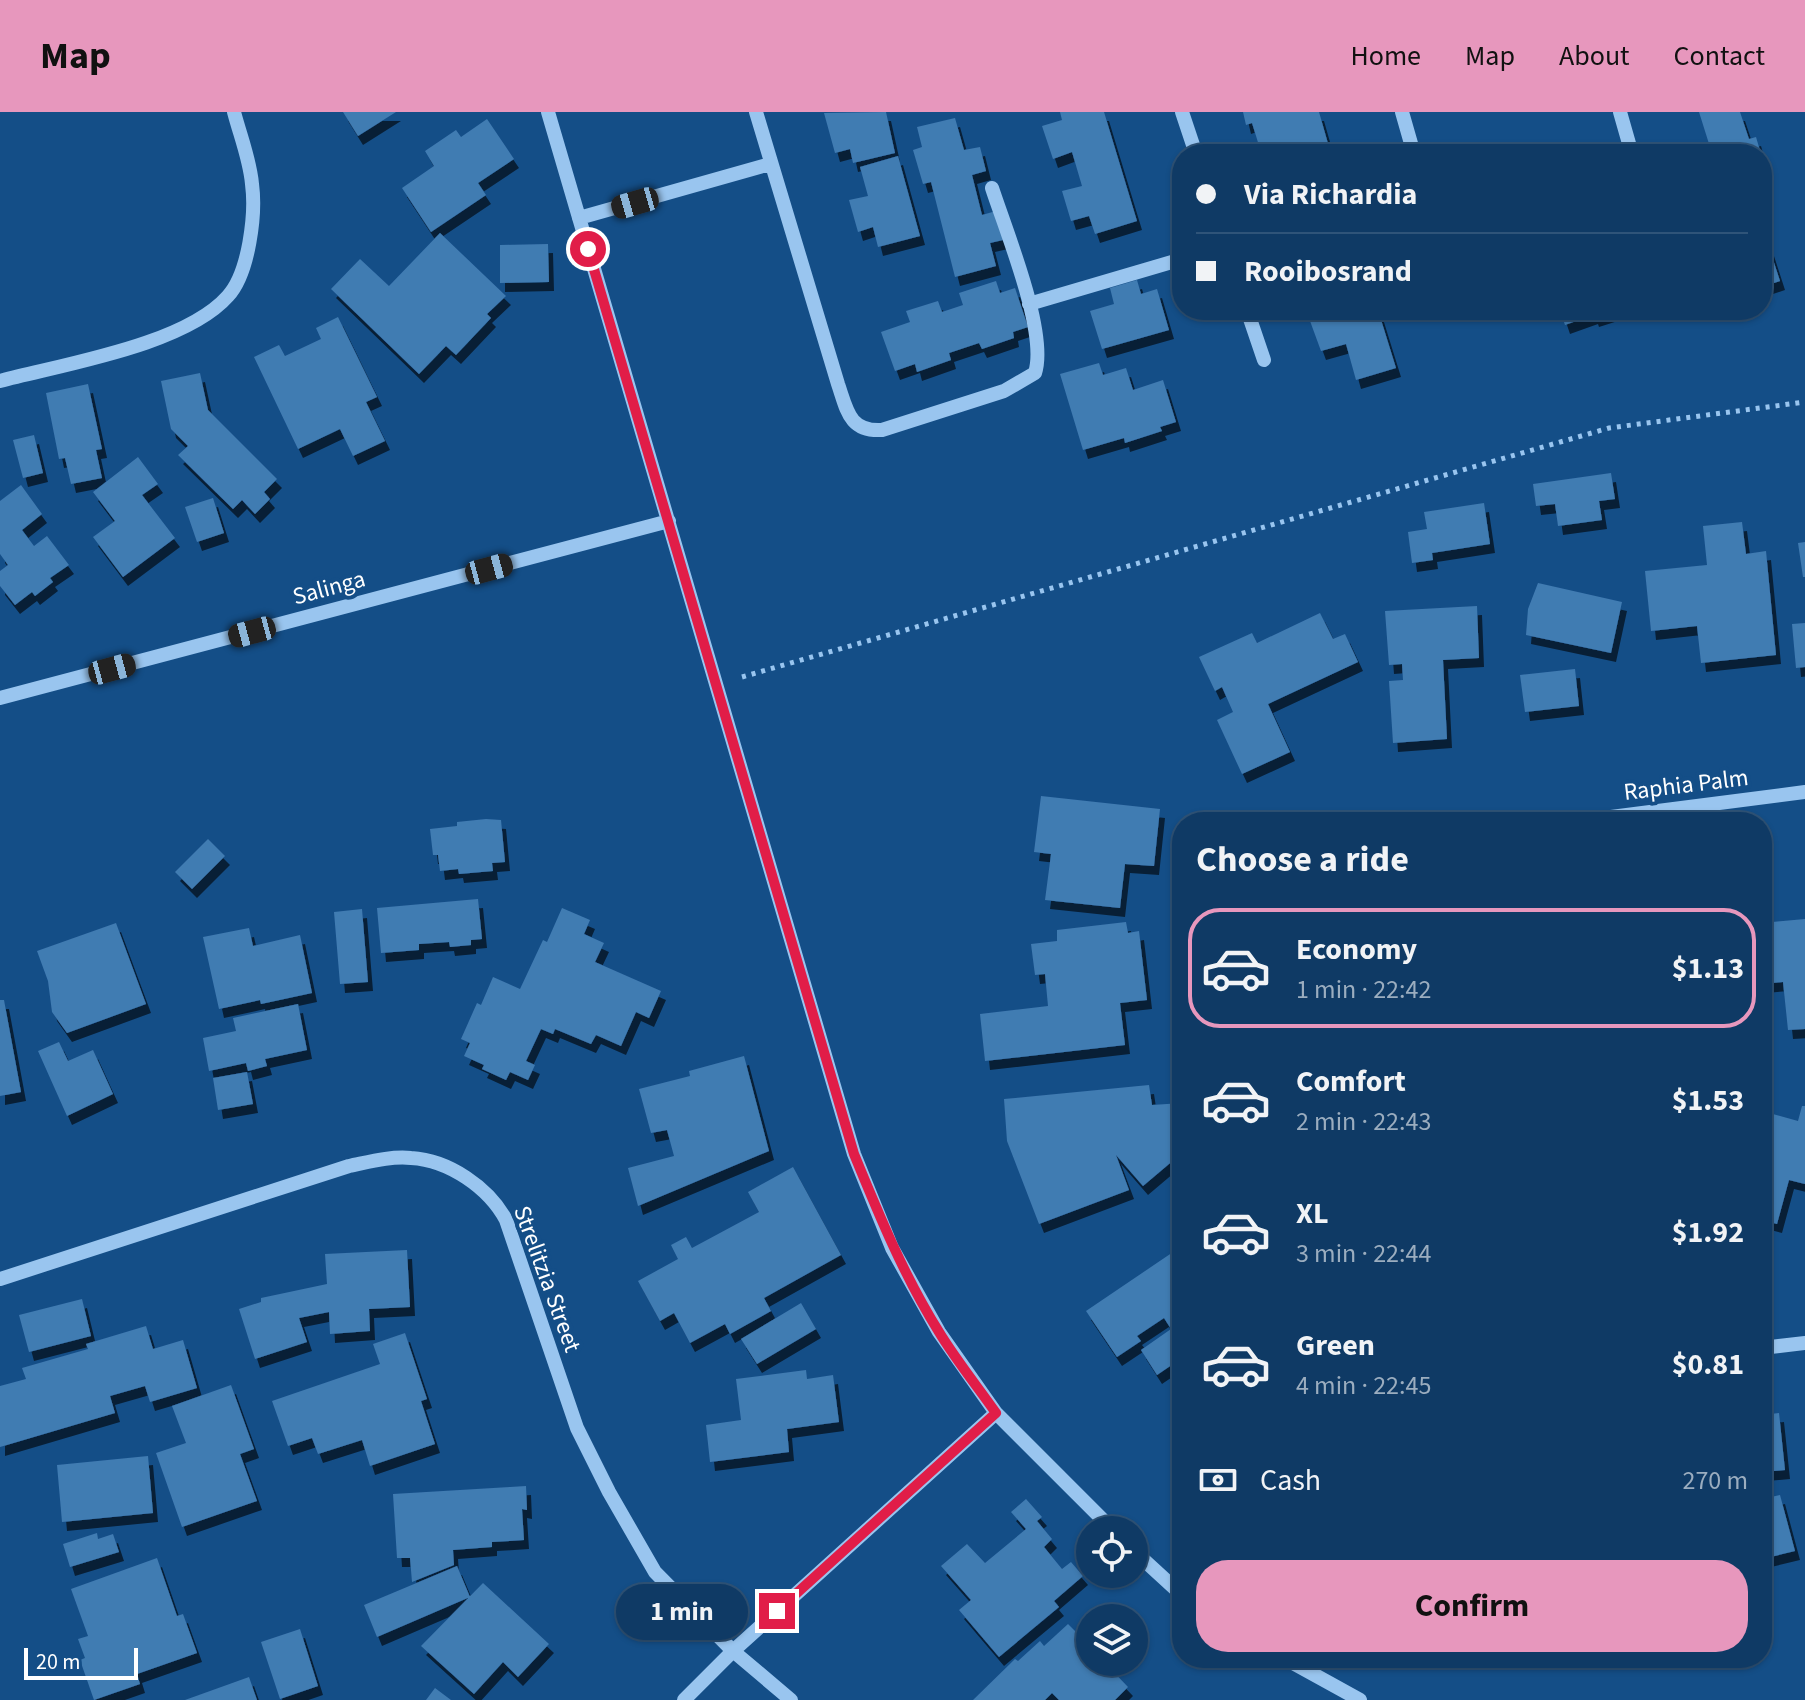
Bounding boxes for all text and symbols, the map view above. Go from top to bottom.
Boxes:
text: Map [40,29,111,83]
text: Home [1350,36,1421,76]
text: Map [1465,36,1515,76]
text: About [1559,36,1630,76]
text: Contact [1674,36,1765,76]
text: Via Richardia [1244,173,1417,216]
car [609,185,661,221]
route start [570,231,606,267]
text: Rooibosrand [1244,250,1412,293]
car [463,551,515,587]
street label: Salinga [289,562,369,614]
car [226,614,278,650]
car [86,651,138,687]
street label: Raphia Palm [1622,760,1750,810]
text: Choose a ride [1196,834,1409,885]
text: Economy [1296,928,1417,971]
icon: car [1200,932,1272,1004]
text: $1.13 [1672,947,1744,990]
text: 1 min · 22:42 [1296,971,1431,1008]
text: Comfort [1296,1060,1406,1103]
icon: car [1200,1064,1272,1136]
text: $1.53 [1672,1079,1744,1122]
text: 2 min · 22:43 [1296,1103,1431,1140]
text: XL [1296,1192,1329,1235]
icon: car [1200,1196,1272,1268]
street label: Strelitzia Street [504,1201,590,1357]
text: $1.92 [1672,1211,1744,1254]
text: 3 min · 22:44 [1296,1235,1431,1272]
text: Green [1296,1324,1375,1367]
icon: car [1200,1328,1272,1400]
text: $0.81 [1672,1343,1744,1386]
text: 4 min · 22:45 [1296,1367,1431,1404]
icon: cash [1196,1458,1240,1502]
text: Cash [1260,1459,1321,1502]
text: 270 m [1682,1462,1748,1499]
map controls [1076,1516,1148,1676]
button: locate [1076,1516,1148,1588]
button: Confirm [1196,1560,1748,1652]
callout: 1 min [617,1583,749,1639]
text: 1 min [650,1593,714,1630]
route end [759,1593,795,1629]
button: layers [1076,1604,1148,1676]
scale bar [24,1644,138,1680]
text: 20 m [36,1646,81,1678]

